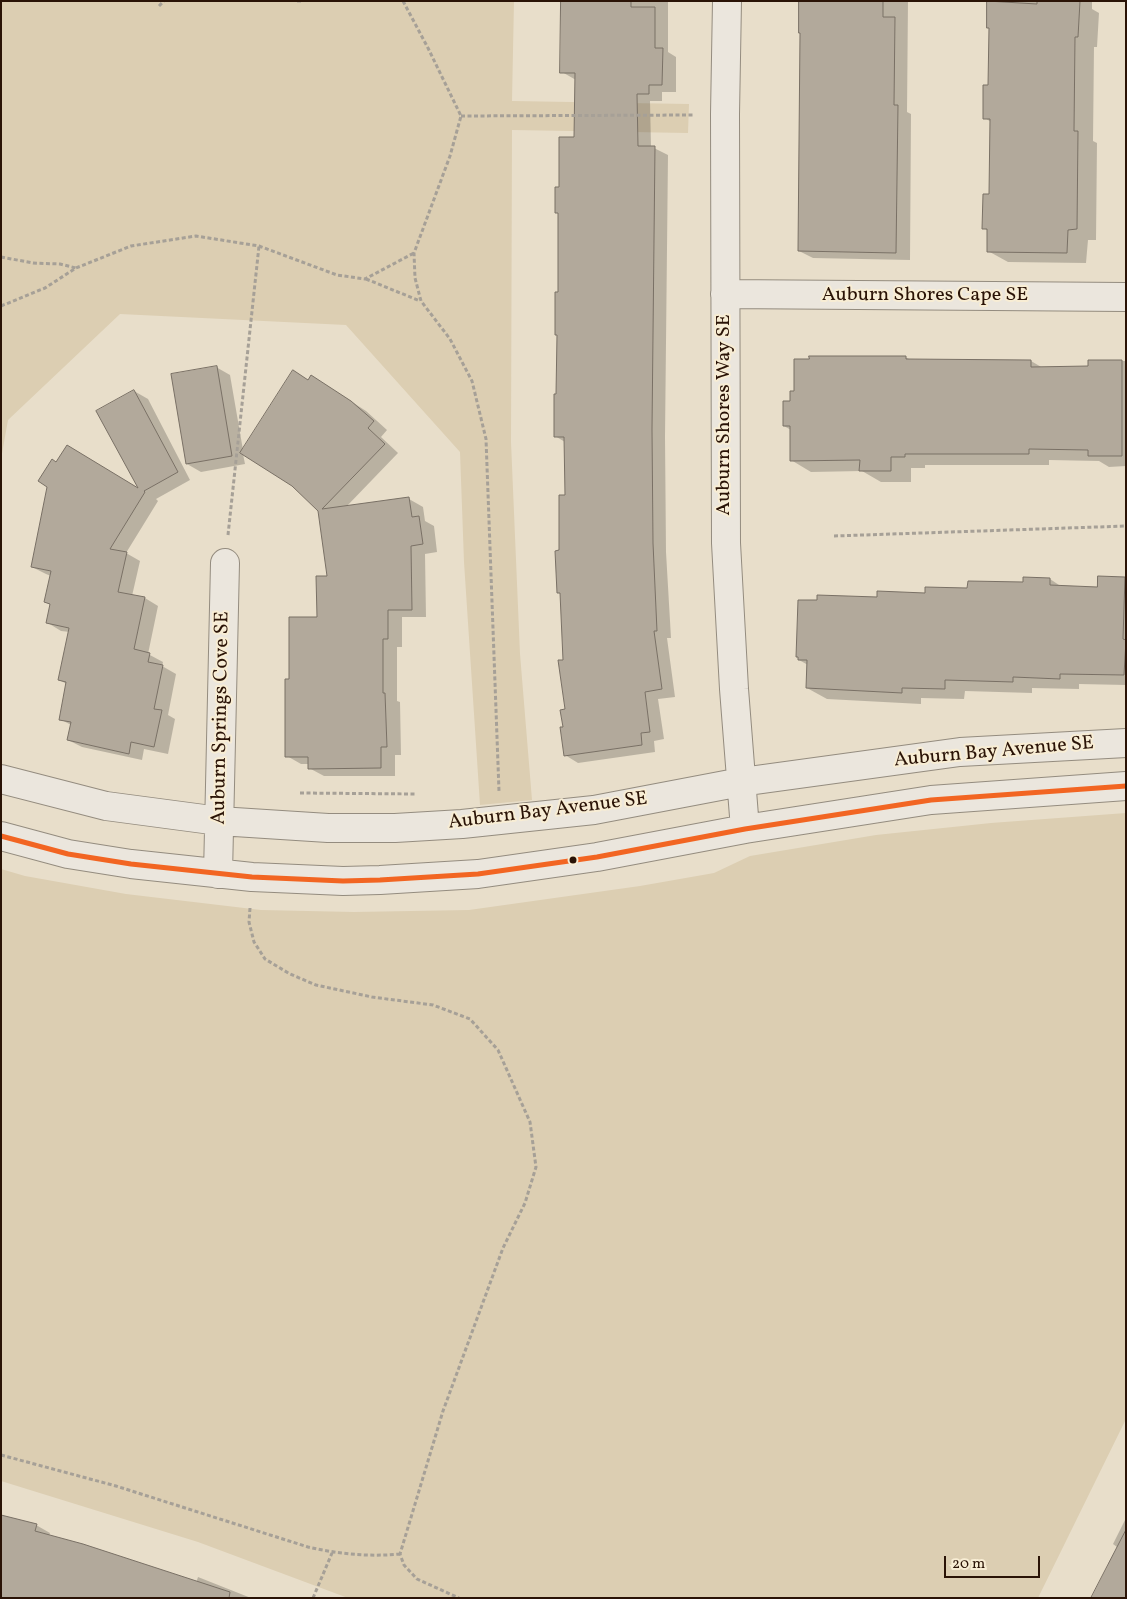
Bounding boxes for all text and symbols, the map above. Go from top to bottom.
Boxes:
street label: Auburn Shores Cape SE [822,284,1028,308]
street label: Auburn Shores Way SE [713,314,737,516]
street label: Auburn Springs Cove SE [208,611,236,825]
street label: Auburn Bay Avenue SE [893,732,1095,774]
street label: Auburn Bay Avenue SE [447,788,649,836]
unlabelled marker [568,855,578,865]
scale bar [947,1546,1043,1578]
text: 20 m [952,1554,985,1575]

